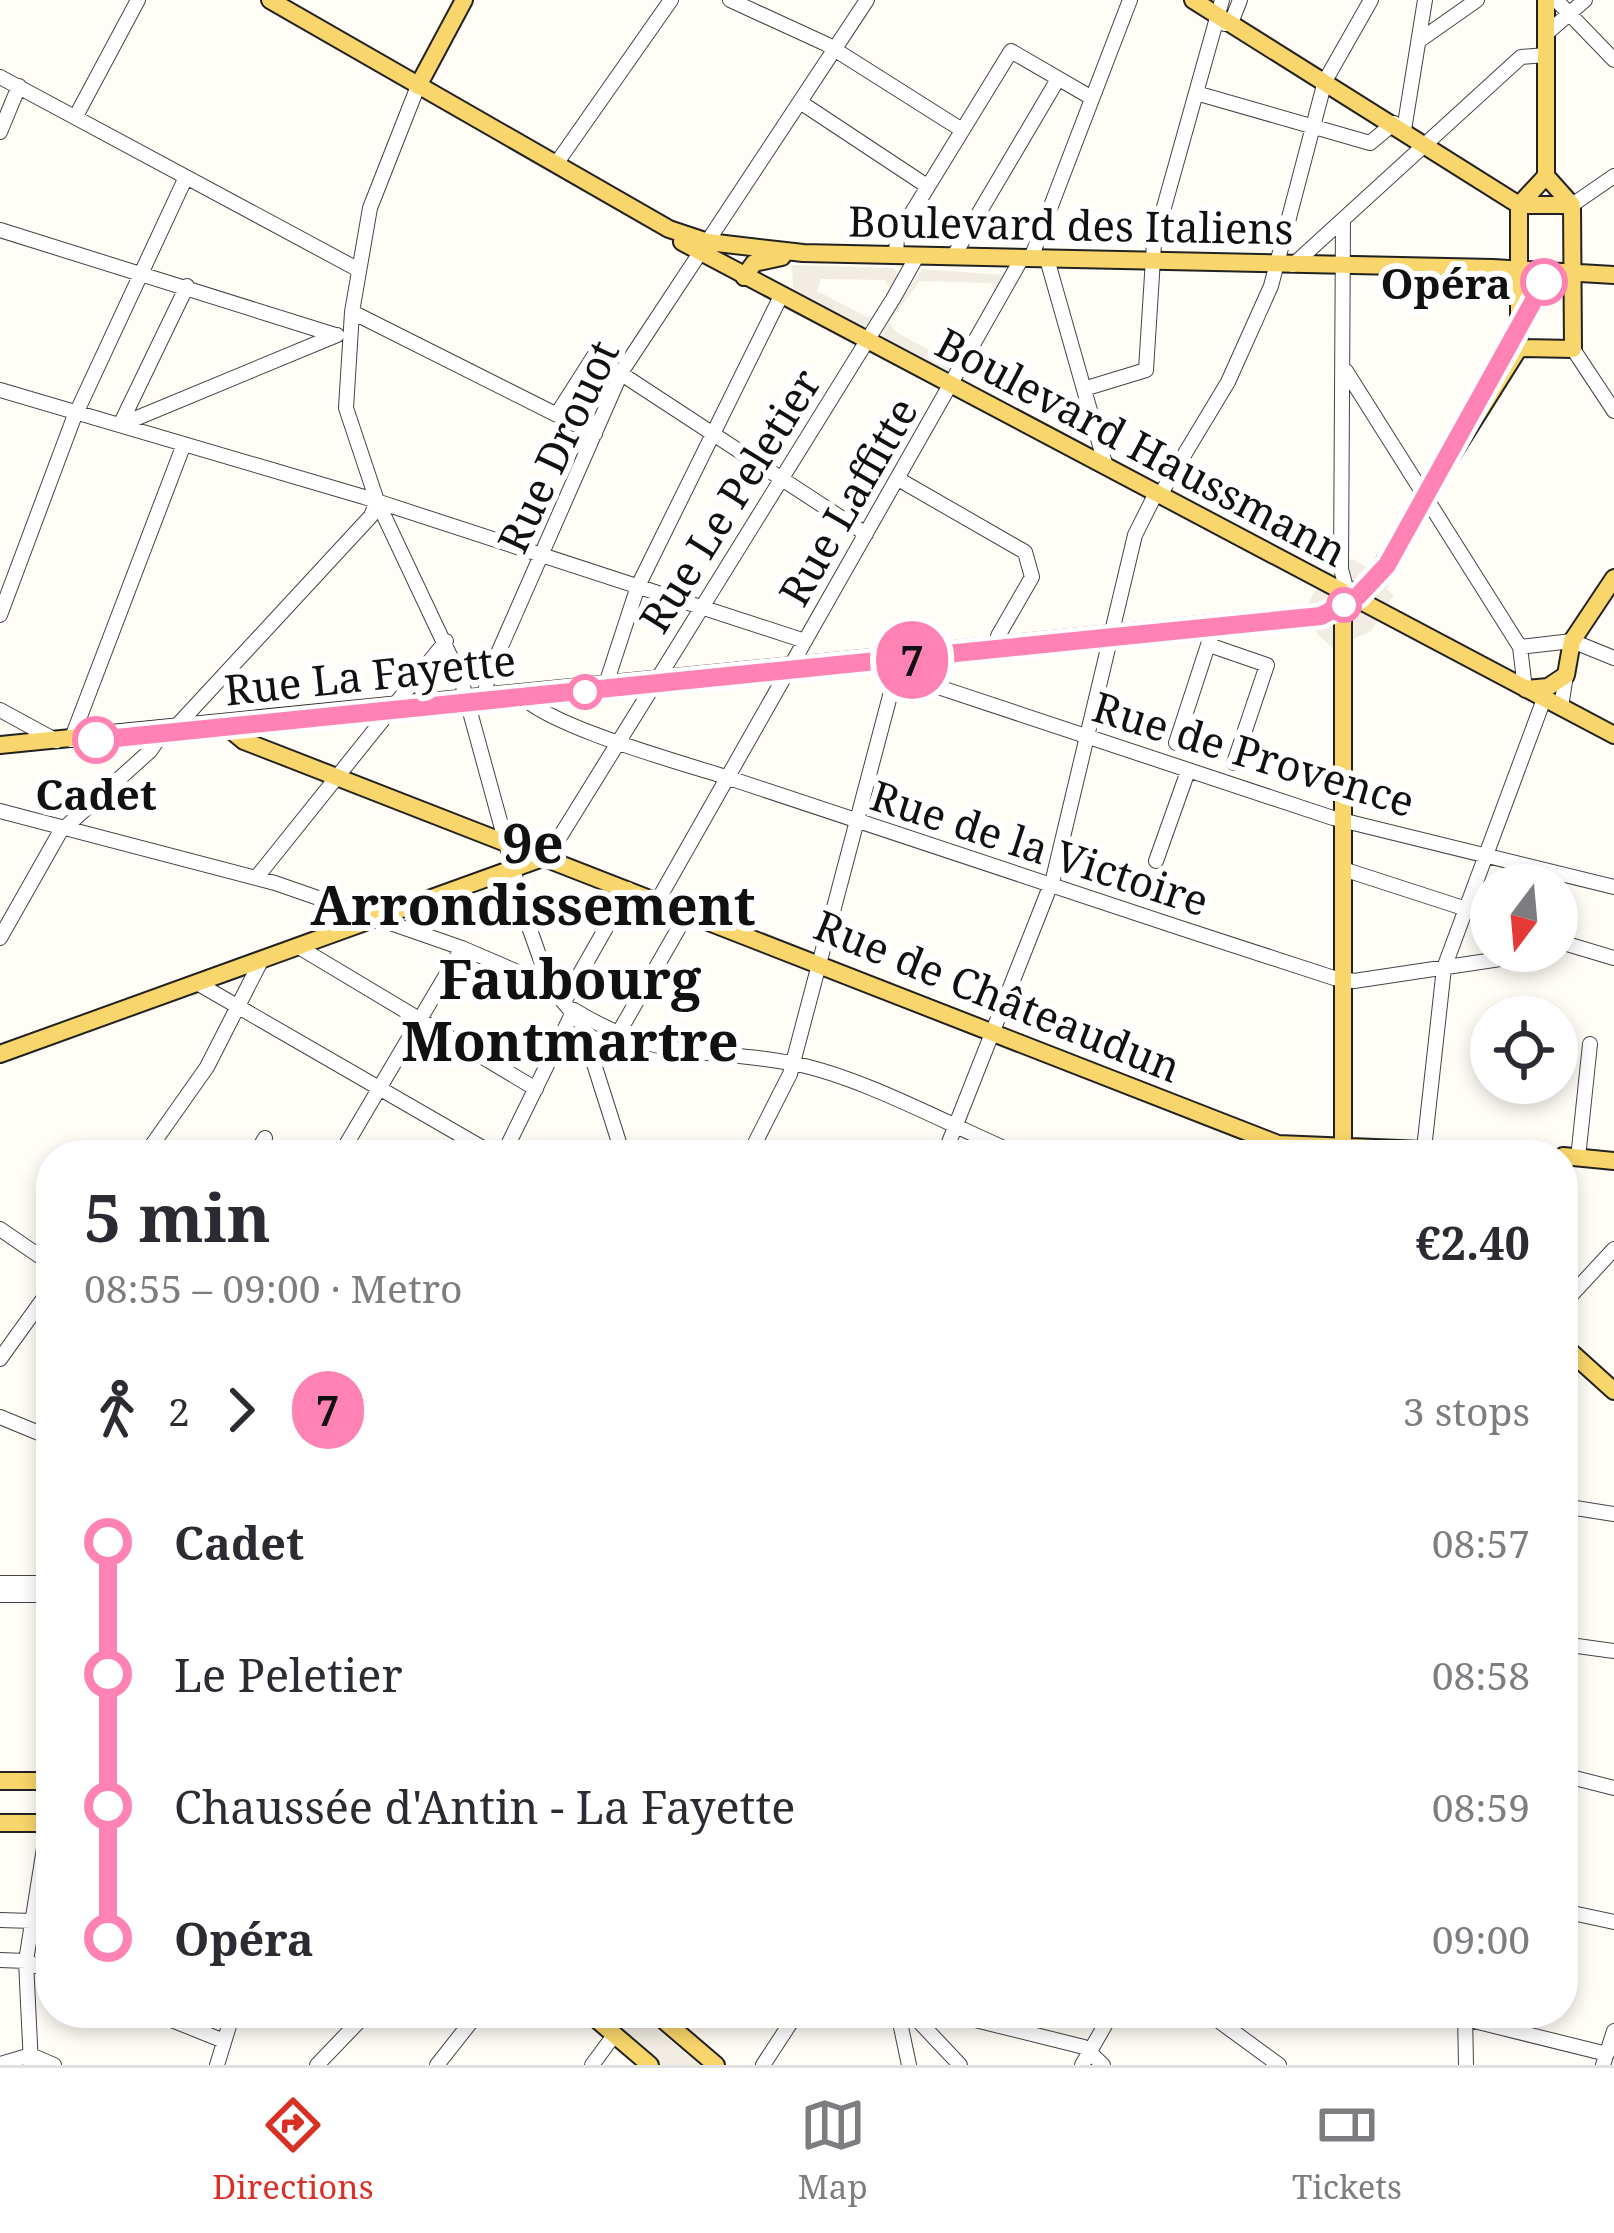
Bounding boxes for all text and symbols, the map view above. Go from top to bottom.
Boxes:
street label: Boulevard des Italiens [848,192,1294,256]
place label: Opéra [1381,254,1511,311]
marker: Opéra [1522,260,1566,304]
street label: Boulevard Haussmann [927,313,1357,579]
street label: Rue Drouot [483,331,631,561]
street label: Rue Le Peletier [625,357,833,643]
street label: Rue Laffitte [764,386,930,616]
unlabelled marker [1328,589,1360,621]
line badge: 7 [873,621,951,699]
street label: Rue La Fayette [222,630,518,718]
text: 7 [900,631,924,688]
unlabelled marker [569,676,601,708]
street label: Rue de Provence [1086,677,1422,829]
marker: Cadet [74,718,118,762]
place label: Cadet [35,765,157,822]
street label: Rue de la Victoire [864,766,1216,928]
district label: 9e Arrondissement [310,805,756,941]
north arrow [1470,864,1578,972]
map controls [1470,864,1578,1104]
street label: Rue de Châteaudun [807,896,1189,1094]
district label: Faubourg Montmartre [401,941,739,1077]
button: locate [1470,996,1578,1104]
text: 5 min [84,1171,271,1261]
text: €2.40 [1415,1212,1530,1273]
text: 08:55 – 09:00 · Metro [84,1261,463,1314]
icon: walk [84,1377,150,1443]
icon: forward [208,1377,274,1443]
text: 7 [316,1381,340,1438]
text: 2 [168,1384,190,1437]
text: 3 stops [1403,1384,1530,1437]
text: Cadet [174,1512,304,1573]
text: 08:57 [1432,1516,1530,1569]
text: Le Peletier [174,1644,403,1705]
text: 08:58 [1432,1648,1530,1701]
text: Chaussée d'Antin - La Fayette [174,1776,795,1837]
text: 08:59 [1432,1780,1530,1833]
text: Opéra [174,1908,314,1969]
text: 09:00 [1432,1912,1530,1965]
tab: Directions [212,2092,374,2209]
tab: Map [798,2092,868,2209]
tab: Tickets [1292,2092,1402,2209]

